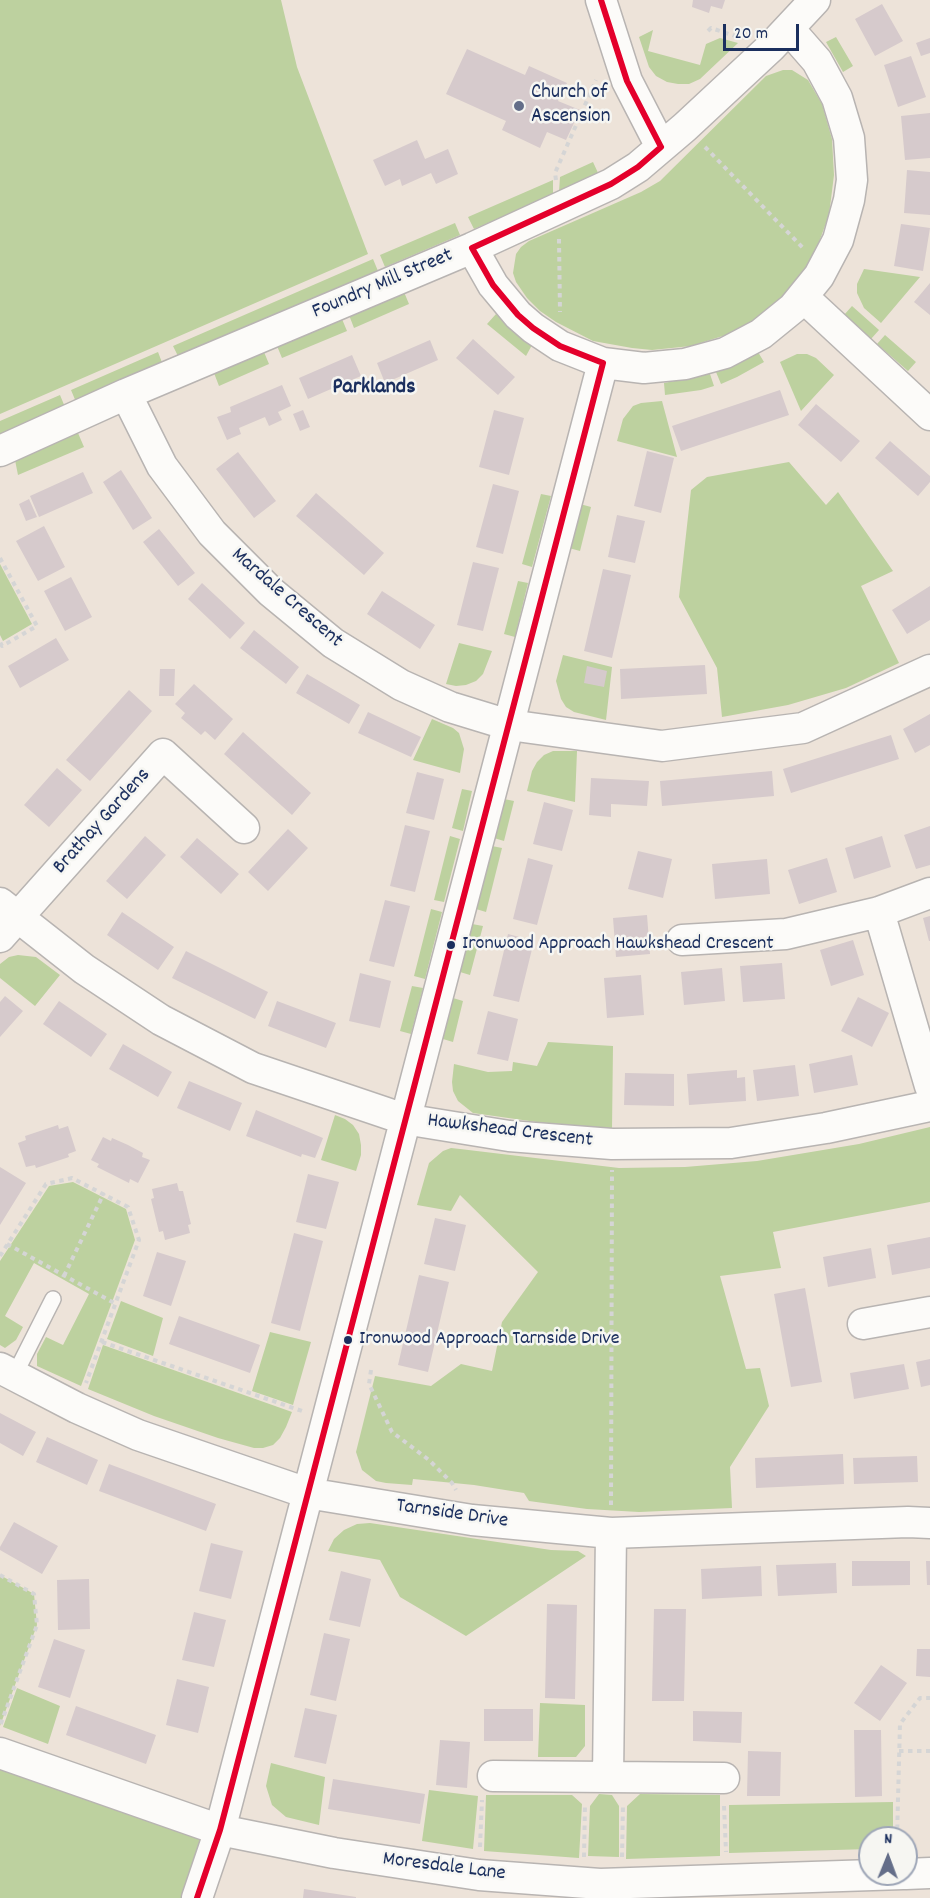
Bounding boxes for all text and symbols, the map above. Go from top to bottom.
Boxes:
scale bar [726,12,802,50]
text: 20 m [734,22,768,47]
place label: Church of Ascension [531,81,610,131]
marker: Church of Ascension [512,99,526,113]
street label: Foundry Mill Street [309,244,457,326]
district label: Parklands [333,376,415,402]
street label: Mardale Crescent [225,544,347,654]
street label: Brathay Gardens [49,764,157,880]
place label: Ironwood Approach Hawkshead Crescent [462,933,774,957]
marker: Ironwood Approach Hawkshead Crescent [445,939,457,951]
street label: Hawkshead Crescent [426,1109,594,1155]
place label: Ironwood Approach Tarnside Drive [359,1328,620,1352]
marker: Ironwood Approach Tarnside Drive [342,1334,354,1346]
street label: Tarnside Drive [394,1495,510,1535]
north arrow [858,1826,918,1886]
text: N [884,1828,892,1851]
street label: Moresdale Lane [381,1848,507,1888]

